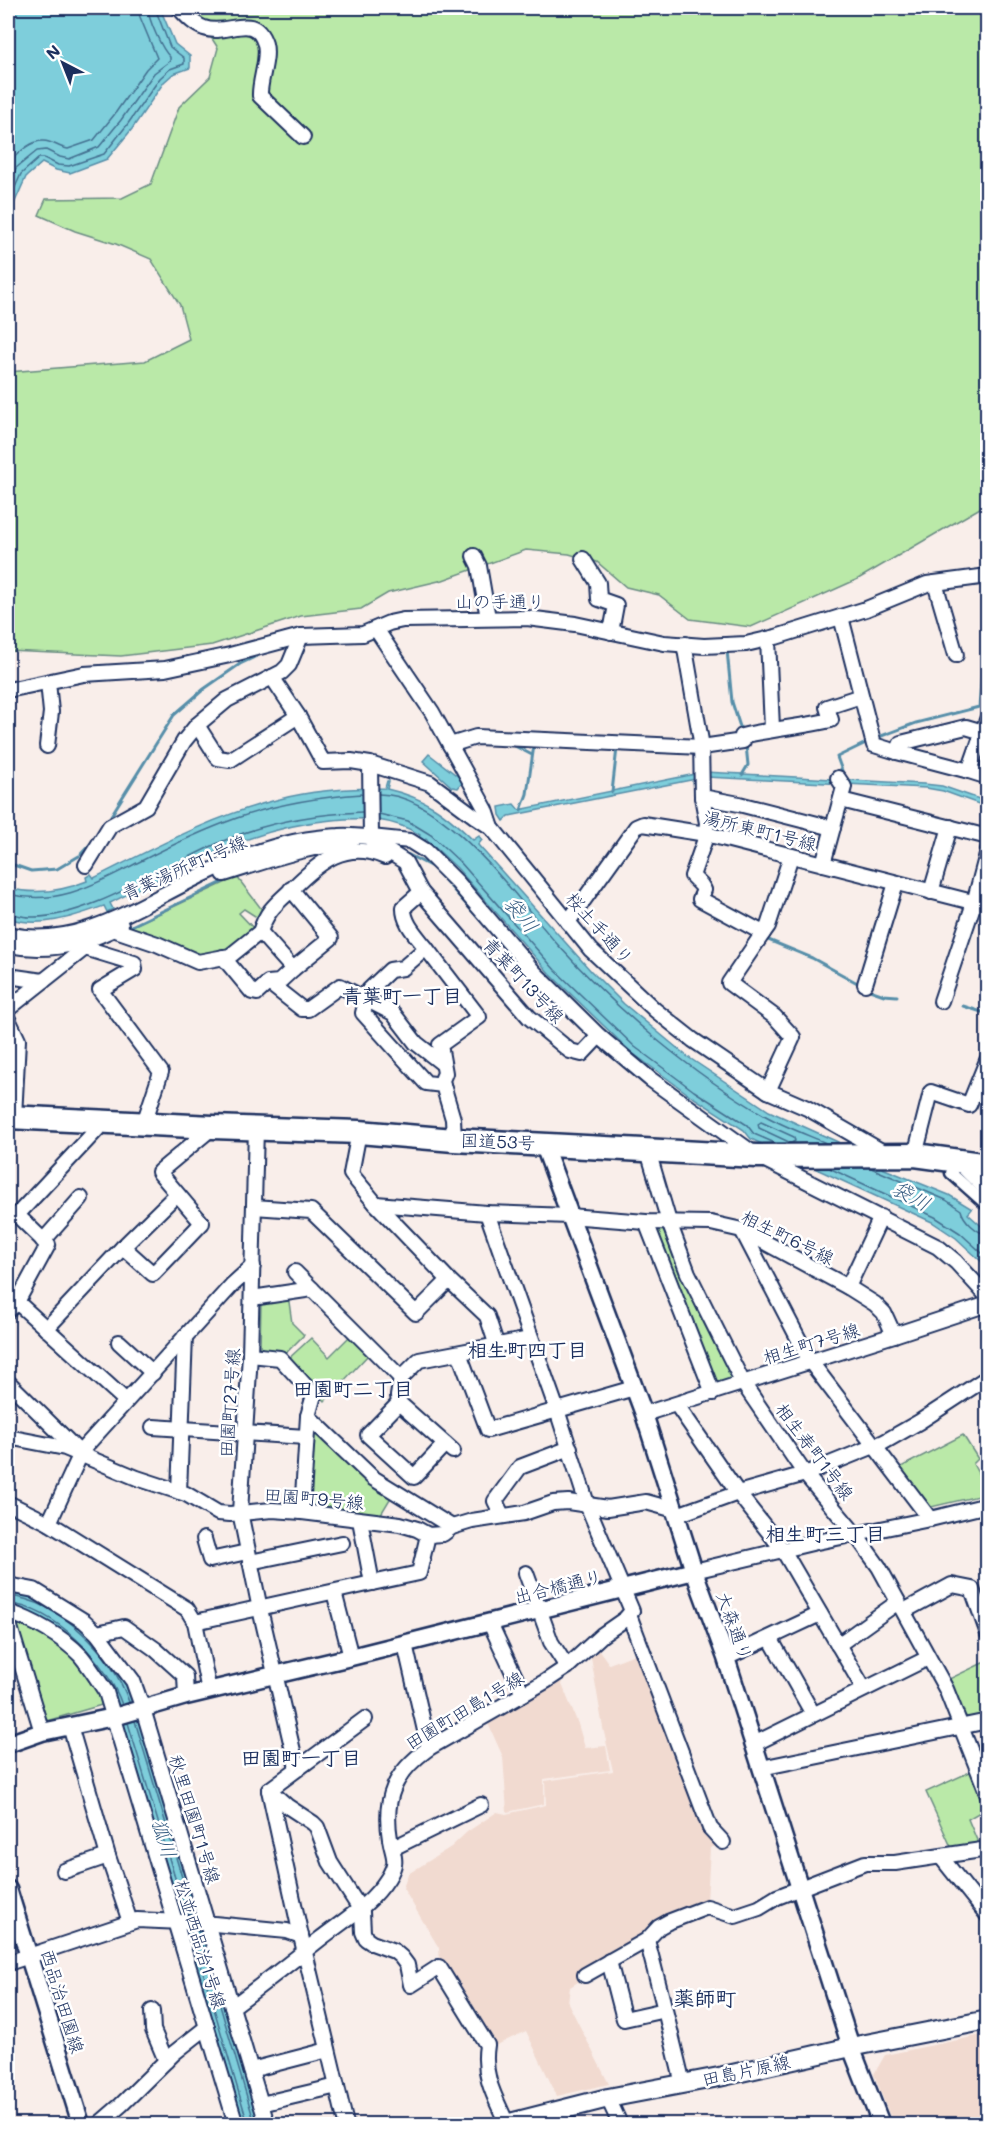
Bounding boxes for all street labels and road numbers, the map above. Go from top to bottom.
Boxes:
street label: 山の手通り [455,589,545,613]
street label: 湯所東町1号線 [701,804,819,856]
street label: 青葉湯所町1号線 [118,829,250,905]
street label: 桜土手通り [561,887,639,969]
street label: 青葉町13号線 [478,932,570,1028]
street label: 国道53号 [460,1128,536,1154]
street label: 相生町6号線 [737,1204,839,1270]
street label: 相生町7号線 [760,1317,862,1369]
street label: 田園町27号線 [213,1347,245,1459]
street label: 相生寿町1号線 [770,1397,860,1505]
street label: 田園町9号線 [263,1482,365,1514]
street label: 出合橋通り [511,1563,605,1609]
street label: 大森通り [711,1588,759,1664]
street label: 田園町田島1号線 [400,1665,528,1755]
street label: 秋里田園町1号線 [164,1751,226,1887]
street label: 松並西品治1号線 [170,1876,232,2012]
street label: 西品治田園線 [36,1946,90,2056]
street label: 田島片原線 [699,2049,793,2091]

